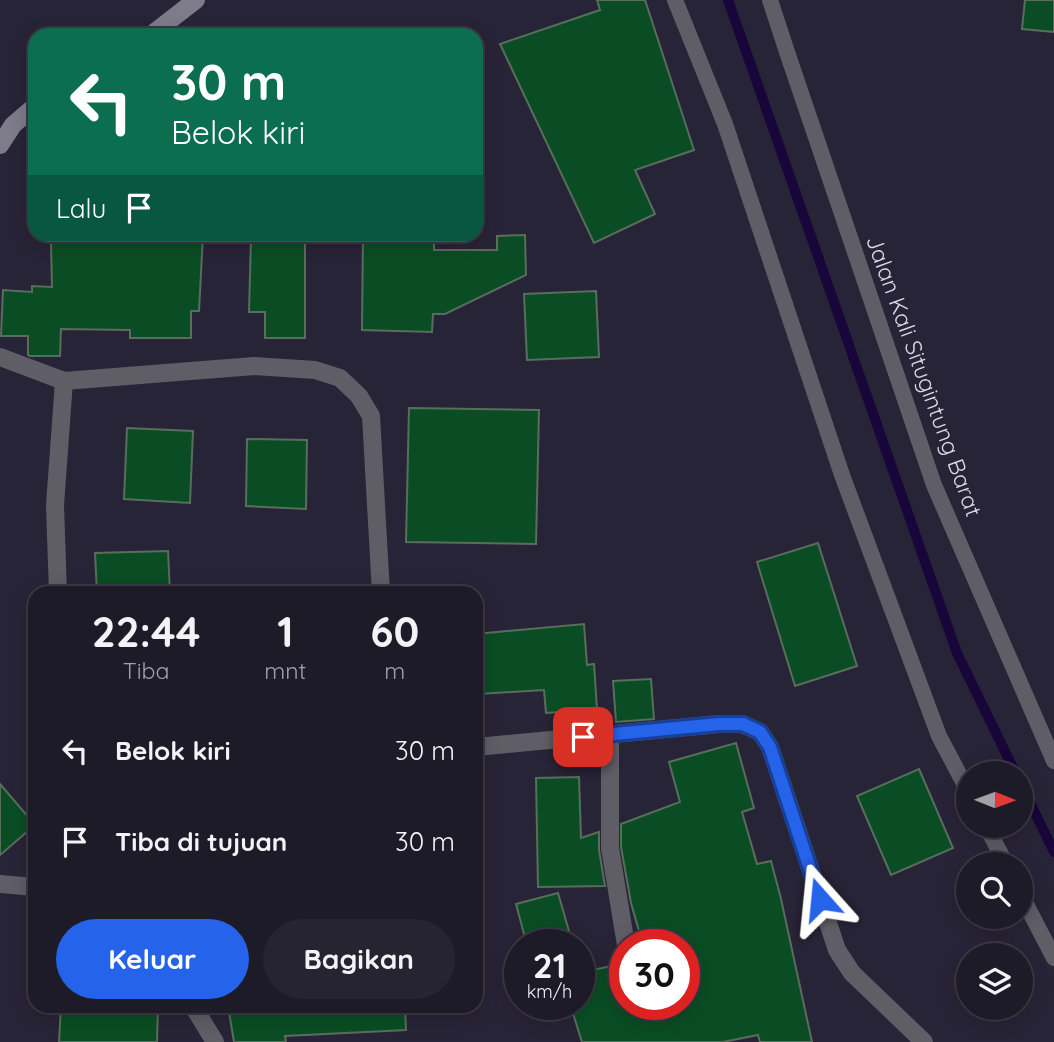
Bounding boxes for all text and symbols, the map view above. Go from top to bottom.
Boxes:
text: 30 m [171,51,286,112]
icon: left [56,56,147,147]
text: Belok kiri [171,112,305,152]
icon: arrive [120,189,158,227]
text: Lalu [56,192,106,225]
street label: Jalan Kali Situgintung Barat [860,231,989,521]
text: 22:44 [92,605,200,658]
text: 1 [277,605,293,658]
text: 60 [370,605,419,658]
text: Tiba [123,656,169,685]
text: mnt [264,656,306,685]
text: m [384,656,405,685]
pin [553,707,613,767]
icon: arrive [564,718,602,756]
icon: left [56,732,94,770]
text: Belok kiri [115,734,231,767]
text: 30 m [395,734,455,767]
north arrow [956,761,1032,838]
map controls [956,761,1033,1020]
icon: arrive [56,823,94,861]
text: Tiba di tujuan [115,825,287,858]
text: 30 m [395,825,455,858]
button: search [956,852,1033,929]
position arrow [783,862,857,936]
button: Keluar [56,919,249,999]
button: Bagikan [263,919,455,999]
speed limit sign: 30 [609,929,700,1020]
text: 21 [533,943,566,987]
button: layers [956,943,1033,1020]
text: km/h [527,980,572,1003]

